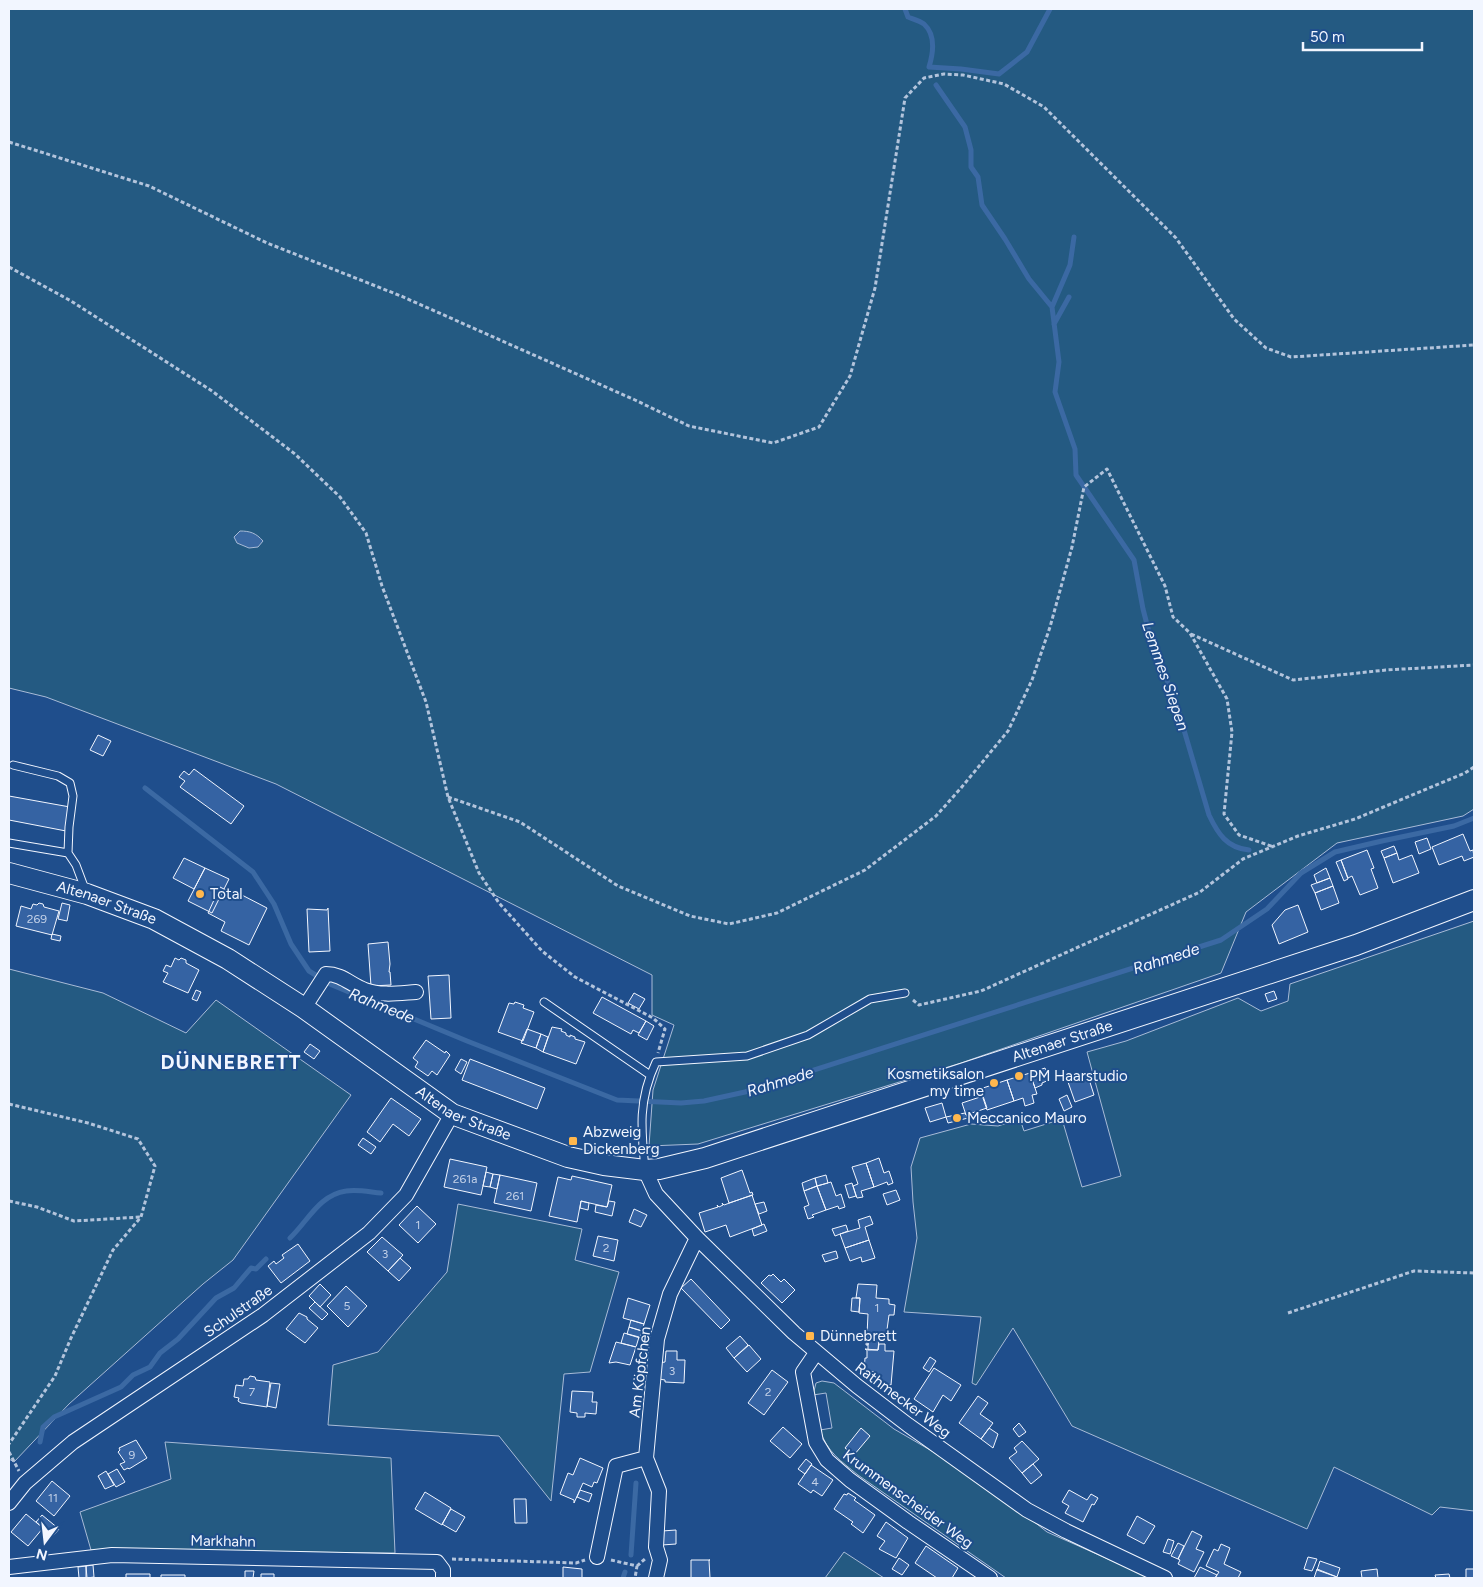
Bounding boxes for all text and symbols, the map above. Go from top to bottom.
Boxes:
scale bar [1303,20,1422,52]
text: 50 m [1310,28,1345,46]
water label: Lemmes Siepen [1138,619,1193,733]
street label: Altenaer Straße [55,877,159,928]
place label: Total [210,885,243,903]
marker: Total [194,888,206,900]
house number: 269 [27,912,47,926]
water label: Rahmede [1130,939,1202,978]
water label: Rahmede [346,984,418,1027]
street label: Altenaer Straße [1010,1016,1115,1066]
district label: DÜNNEBRETT [160,1050,302,1074]
water label: Rahmede [744,1062,816,1101]
place label: Kosmetiksalon my time [887,1065,984,1100]
place label: PM Haarstudio [1029,1067,1128,1085]
marker: PM Haarstudio [1013,1070,1025,1082]
marker: Kosmetiksalon my time [988,1077,1000,1089]
street label: Altenaer Straße [412,1082,514,1144]
place label: Meccanico Mauro [967,1109,1087,1127]
marker: Meccanico Mauro [951,1112,963,1124]
place label: Abzweig Dickenberg [583,1123,659,1158]
marker: Abzweig Dickenberg [567,1135,579,1147]
house number: 261a [453,1172,477,1186]
house number: 261 [506,1189,524,1203]
house number: 1 [416,1218,420,1232]
house number: 2 [603,1241,609,1255]
house number: 3 [382,1247,388,1261]
street label: Schulstraße [200,1281,276,1341]
house number: 5 [344,1299,351,1313]
house number: 1 [875,1301,879,1315]
street label: Am Köpfchen [625,1325,655,1419]
place label: Dünnebrett [820,1327,897,1345]
marker: Dünnebrett [804,1330,816,1342]
street label: Rathmecker Weg [852,1358,954,1442]
house number: 3 [669,1364,675,1378]
house number: 7 [249,1385,256,1399]
house number: 2 [765,1385,771,1399]
street label: Krummenscheider Weg [839,1446,977,1552]
house number: 9 [129,1448,136,1462]
house number: 4 [811,1475,819,1489]
house number: 11 [48,1491,58,1505]
north arrow [20,1517,70,1567]
street label: Markhahn [190,1531,256,1551]
text: N [34,1544,49,1564]

